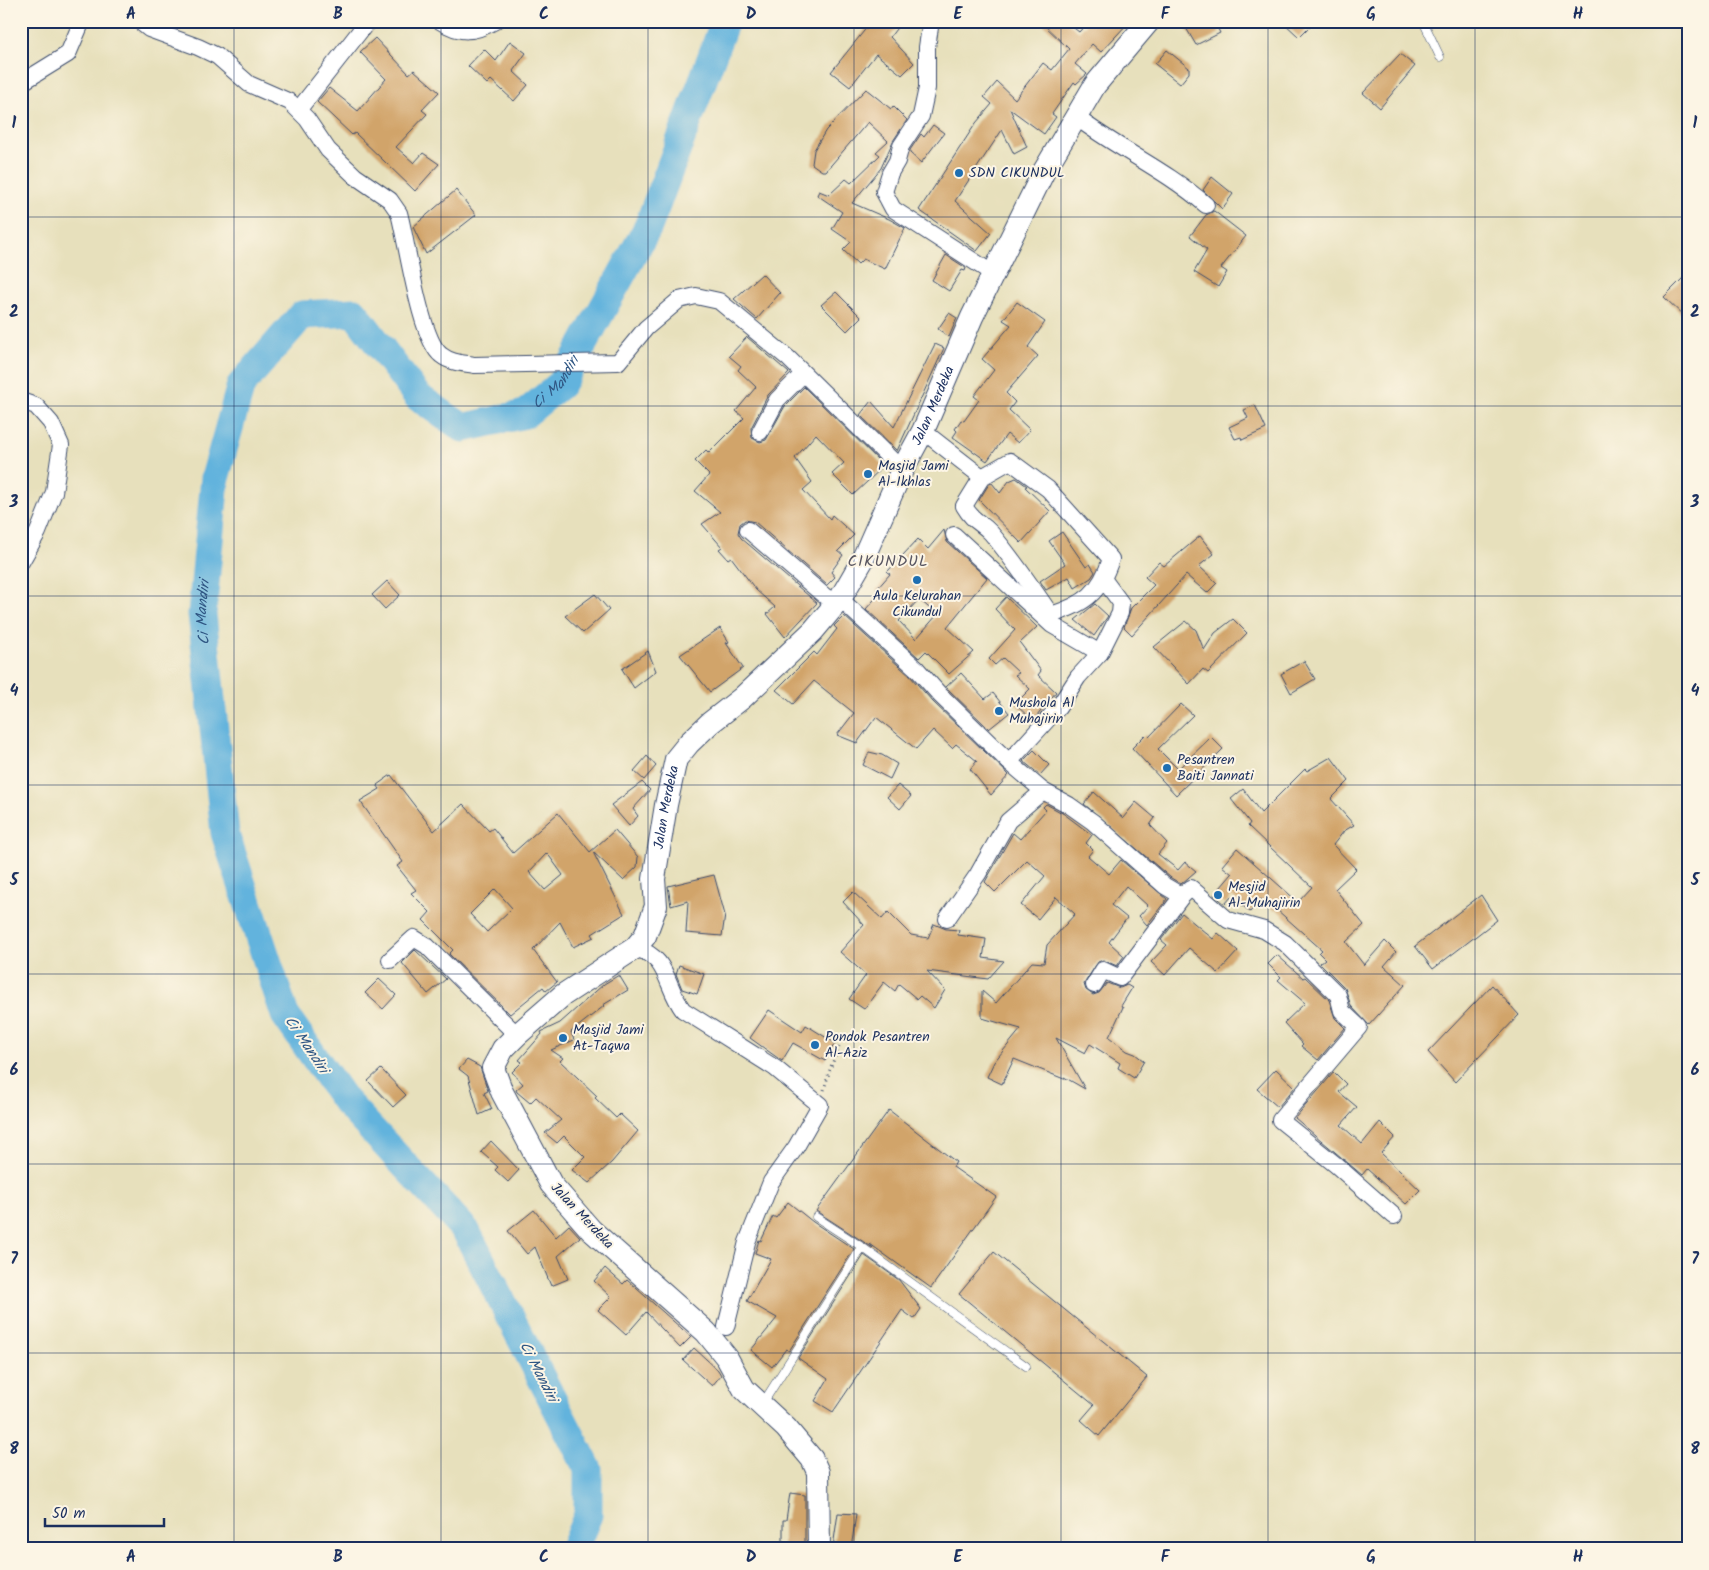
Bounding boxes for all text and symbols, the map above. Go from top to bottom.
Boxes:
text: A [126,2,136,27]
text: B [333,2,343,27]
text: C [539,2,549,27]
text: D [746,2,757,27]
text: E [954,2,964,27]
text: F [1161,2,1171,27]
text: G [1366,2,1376,27]
text: H [1573,2,1583,27]
text: 1 [12,111,17,136]
text: 1 [1693,111,1698,136]
place label: SDN CIKUNDUL [969,162,1064,184]
marker: SDN CIKUNDUL [953,167,965,179]
text: 2 [9,300,19,325]
text: 2 [1690,300,1700,325]
water label: Ci Mandiri [527,349,588,415]
street label: Jalan Merdeka [906,363,961,449]
place label: Masjid Jami Al-Ikhlas [878,455,949,493]
marker: Masjid Jami Al-Ikhlas [862,468,874,480]
text: 3 [9,490,19,515]
text: 3 [1690,490,1700,515]
district label: CIKUNDUL [847,549,929,574]
marker: Aula Kelurahan Cikundul [911,574,923,586]
water label: Ci Mandiri [190,576,218,646]
place label: Aula Kelurahan Cikundul [873,585,961,623]
text: 4 [10,679,19,704]
text: 4 [1691,679,1700,704]
place label: Mushola Al Muhajirin [1009,692,1075,730]
marker: Mushola Al Muhajirin [993,705,1005,717]
place label: Pesantren Baiti Jannati [1177,749,1254,787]
marker: Pesantren Baiti Jannati [1161,762,1173,774]
street label: Jalan Merdeka [648,763,685,851]
text: 5 [9,868,20,893]
text: 5 [1690,868,1701,893]
place label: Mesjid Al-Muhajirin [1228,876,1301,914]
marker: Mesjid Al-Muhajirin [1212,889,1224,901]
water label: Ci Mandiri [278,1011,336,1082]
place label: Masjid Jami At-Taqwa [573,1019,644,1057]
place label: Pondok Pesantren Al-Aziz [825,1026,930,1064]
marker: Masjid Jami At-Taqwa [557,1032,569,1044]
marker: Pondok Pesantren Al-Aziz [809,1039,821,1051]
text: 6 [10,1058,19,1083]
text: 6 [1691,1058,1700,1083]
street label: Jalan Merdeka [545,1178,619,1254]
text: 7 [10,1247,18,1272]
text: 7 [1691,1247,1699,1272]
water label: Ci Mandiri [513,1338,565,1409]
text: 8 [9,1437,19,1462]
text: 8 [1690,1437,1700,1462]
scale bar [45,1495,164,1527]
text: 50 m [52,1502,86,1526]
text: A [126,1545,136,1570]
text: B [333,1545,343,1570]
text: C [539,1545,549,1570]
text: D [746,1545,757,1570]
text: E [954,1545,964,1570]
text: F [1161,1545,1171,1570]
text: G [1366,1545,1376,1570]
text: H [1573,1545,1583,1570]

